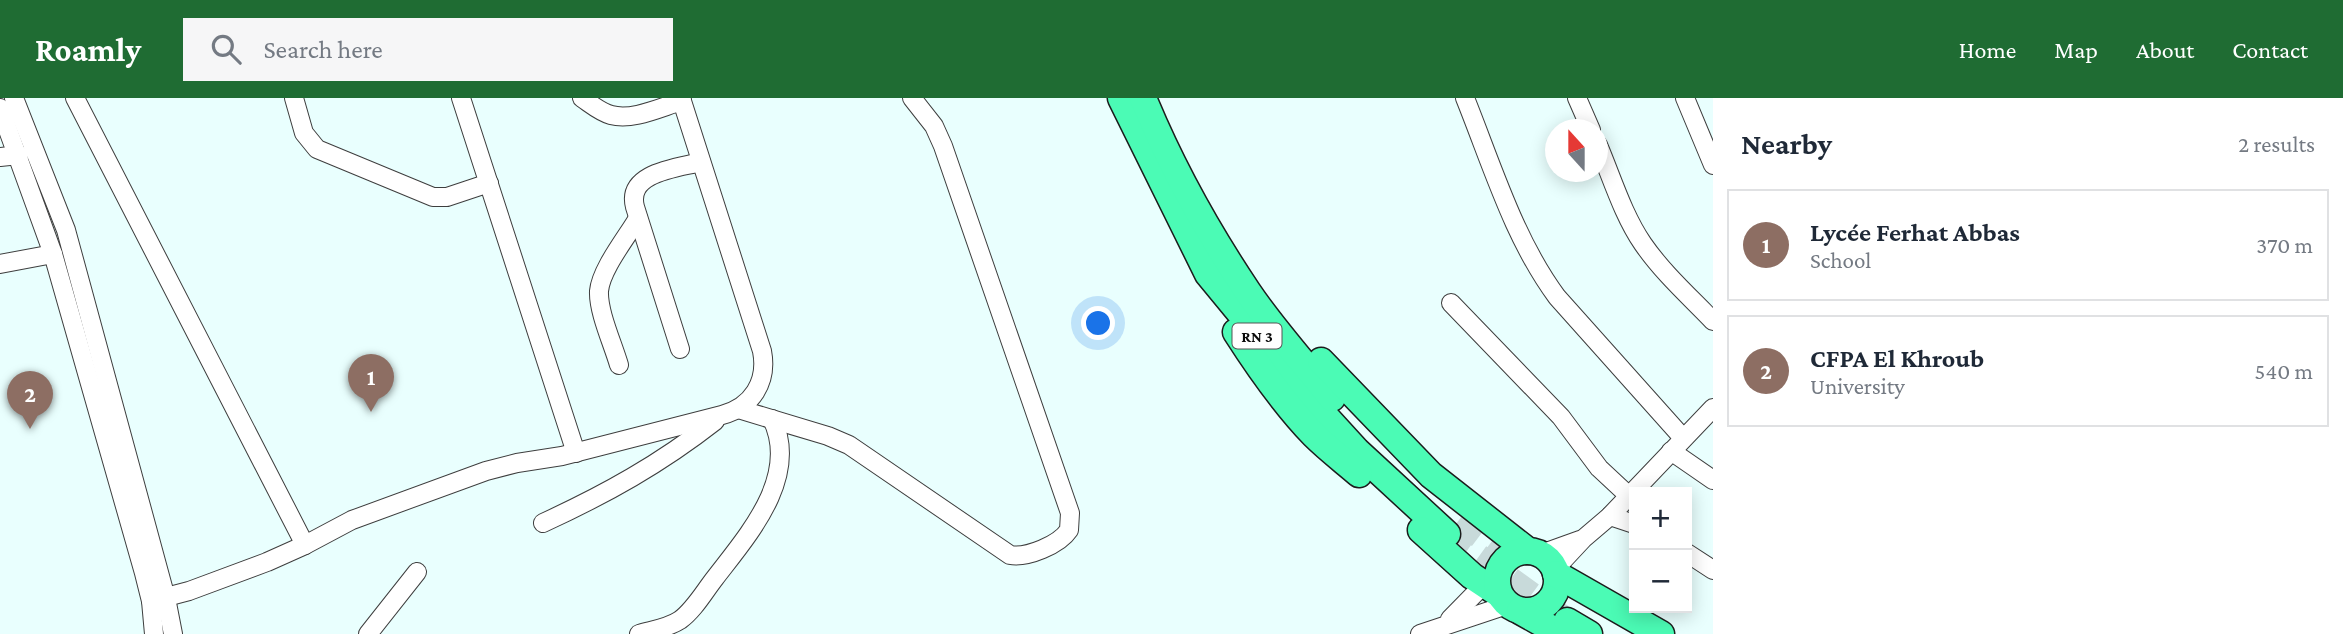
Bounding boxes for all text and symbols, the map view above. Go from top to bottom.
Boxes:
search box [183,18,673,81]
icon: search [207,30,245,68]
text: Roamly [35,31,141,68]
text: Search here [263,35,383,64]
text: Home [1959,36,2016,63]
text: Map [2054,36,2098,63]
text: About [2136,36,2194,63]
text: Contact [2232,36,2308,63]
north arrow [1545,119,1608,182]
text: Nearby [1741,127,1832,160]
text: 2 results [2238,131,2315,157]
text: Lycée Ferhat Abbas [1810,218,2020,247]
text: 1 [1762,232,1770,258]
text: 370 m [2256,232,2313,258]
text: School [1810,247,1871,273]
your location [1081,306,1115,340]
road number: RN 3 [1232,324,1282,348]
text: CFPA El Khroub [1810,344,1984,373]
pin: 1 [348,354,394,412]
text: 2 [1760,358,1772,384]
text: 540 m [2255,358,2313,384]
pin: 2 [7,371,53,429]
text: University [1810,373,1905,399]
map controls [1629,487,1692,613]
button: + [1629,487,1692,550]
button: − [1629,550,1692,613]

